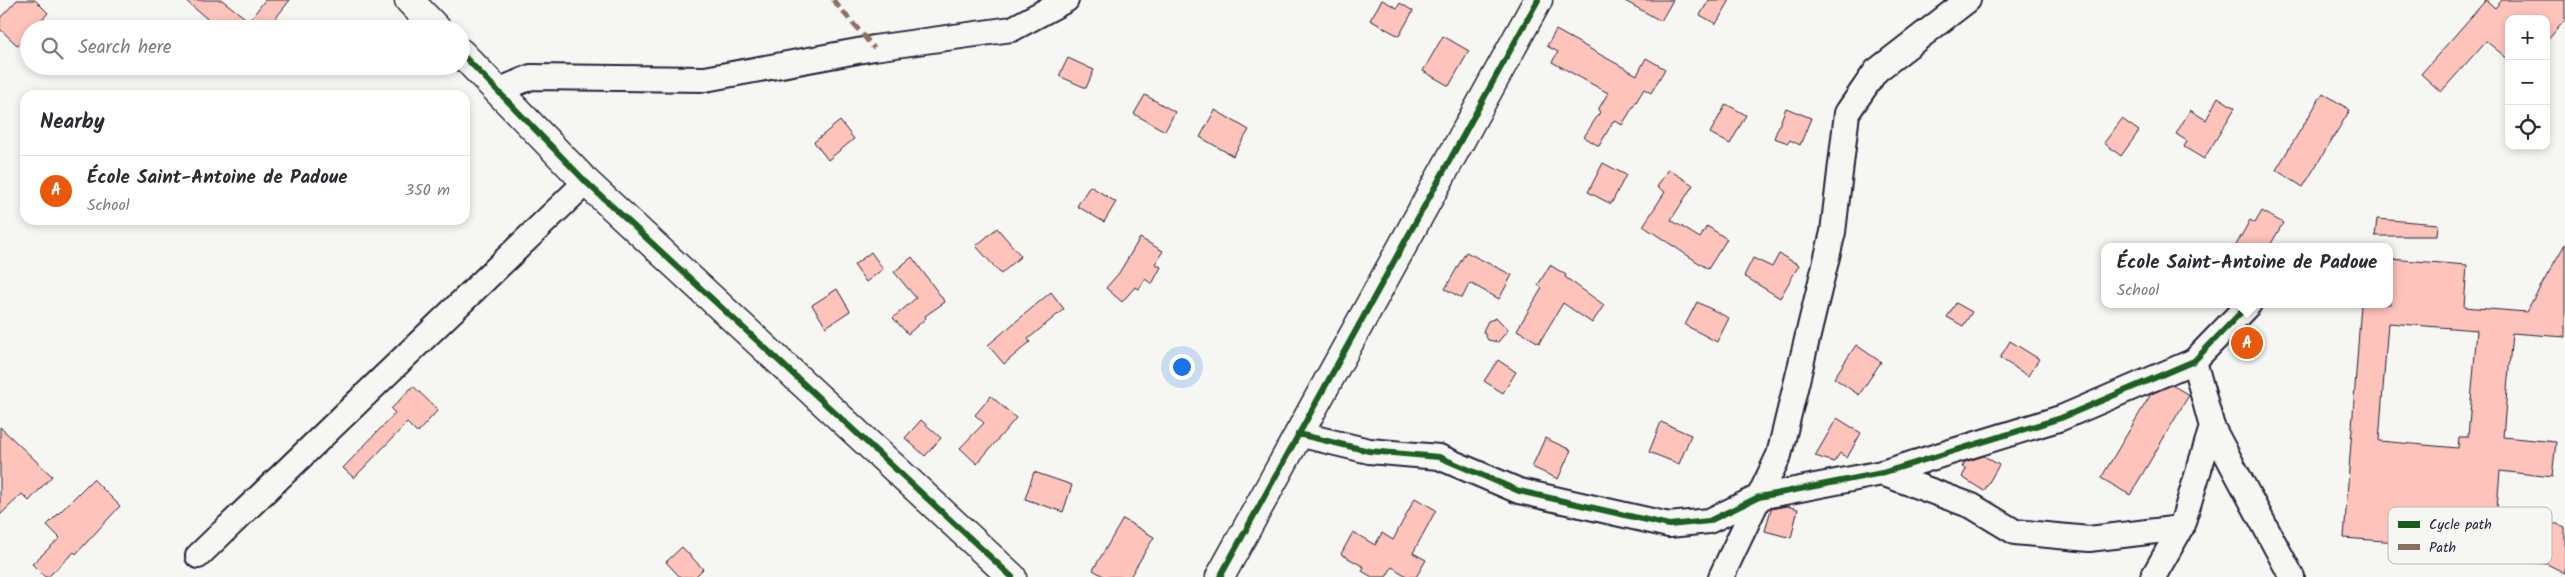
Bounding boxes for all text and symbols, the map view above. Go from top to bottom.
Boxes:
map controls [2505,15,2550,150]
button: + [2505,15,2550,60]
search box [20,20,470,75]
text: Search here [78,33,172,63]
icon: search [38,34,66,62]
button: − [2505,60,2550,105]
button: locate [2505,105,2550,150]
text: Nearby [40,106,105,139]
text: École Saint-Antoine de Padoue [87,163,348,193]
text: A [51,178,61,203]
text: 350 m [405,178,450,203]
text: School [87,193,130,218]
popup [2101,243,2393,308]
text: École Saint-Antoine de Padoue [2117,248,2377,278]
text: School [2117,278,2159,303]
pin: A [2231,324,2263,362]
your location [1169,354,1195,380]
legend [2388,507,2552,564]
text: Cycle path [2429,514,2492,536]
text: Path [2429,537,2456,559]

